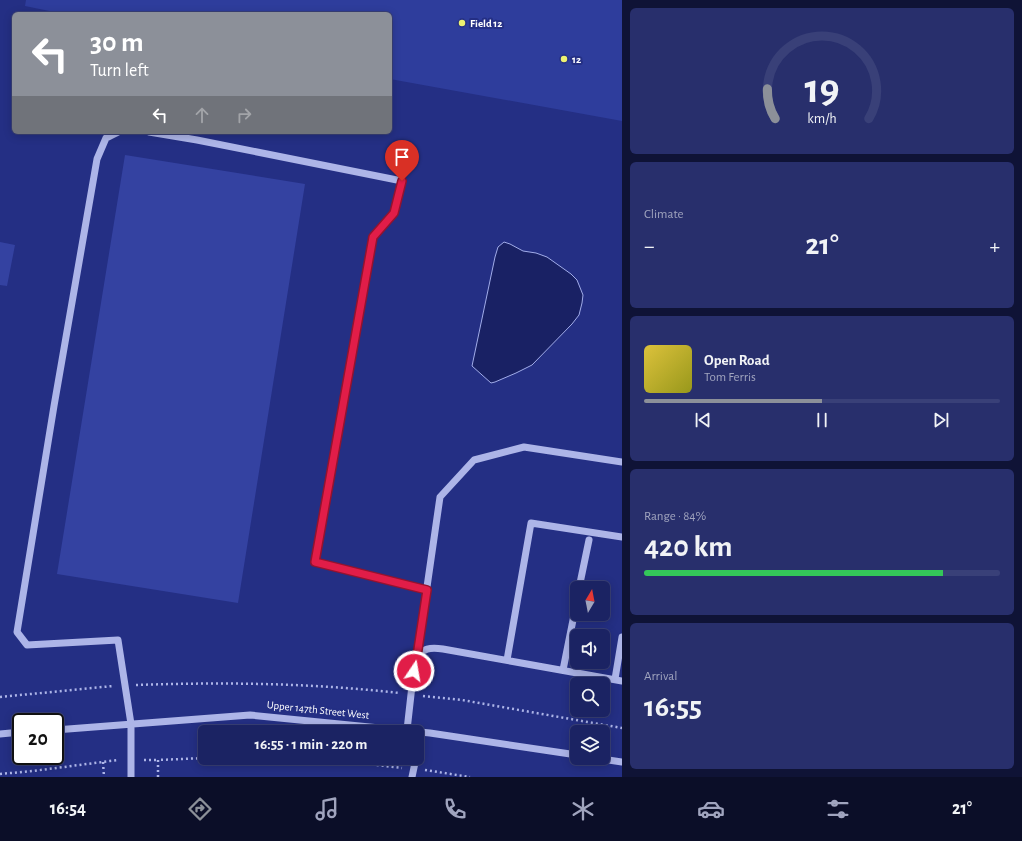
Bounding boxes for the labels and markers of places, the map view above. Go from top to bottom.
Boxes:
marker: Field 12 [457,18,467,28]
place label: Field 12 [470,18,503,29]
marker: 12 [559,54,569,64]
place label: 12 [572,54,581,65]
pin [385,140,419,181]

